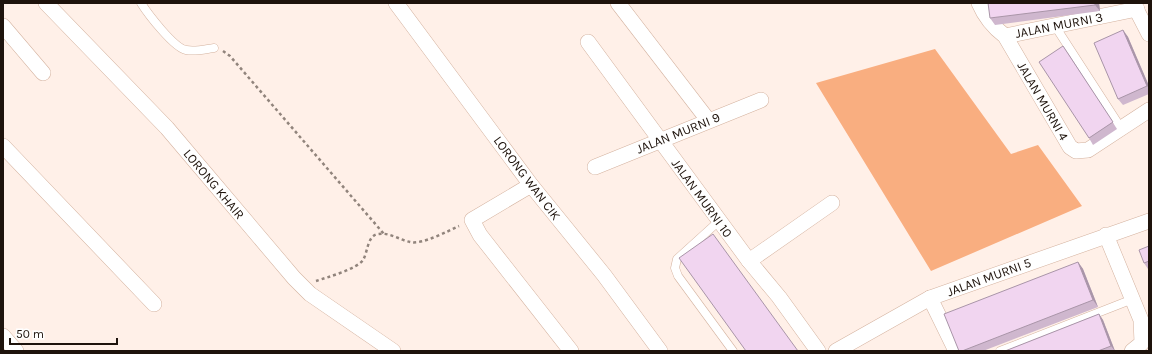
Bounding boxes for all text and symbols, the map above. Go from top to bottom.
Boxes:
street label: JALAN MURNI 3 [1014,9,1104,41]
street label: JALAN MURNI 4 [1014,59,1072,143]
street label: JALAN MURNI 9 [634,109,722,157]
street label: LORONG WAN CIK [491,133,564,223]
street label: LORONG KHAIR [180,146,248,222]
street label: JALAN MURNI 10 [668,156,736,240]
street label: JALAN MURNI 5 [945,255,1033,299]
scale bar [10,320,117,346]
text: 50 m [16,327,44,341]

